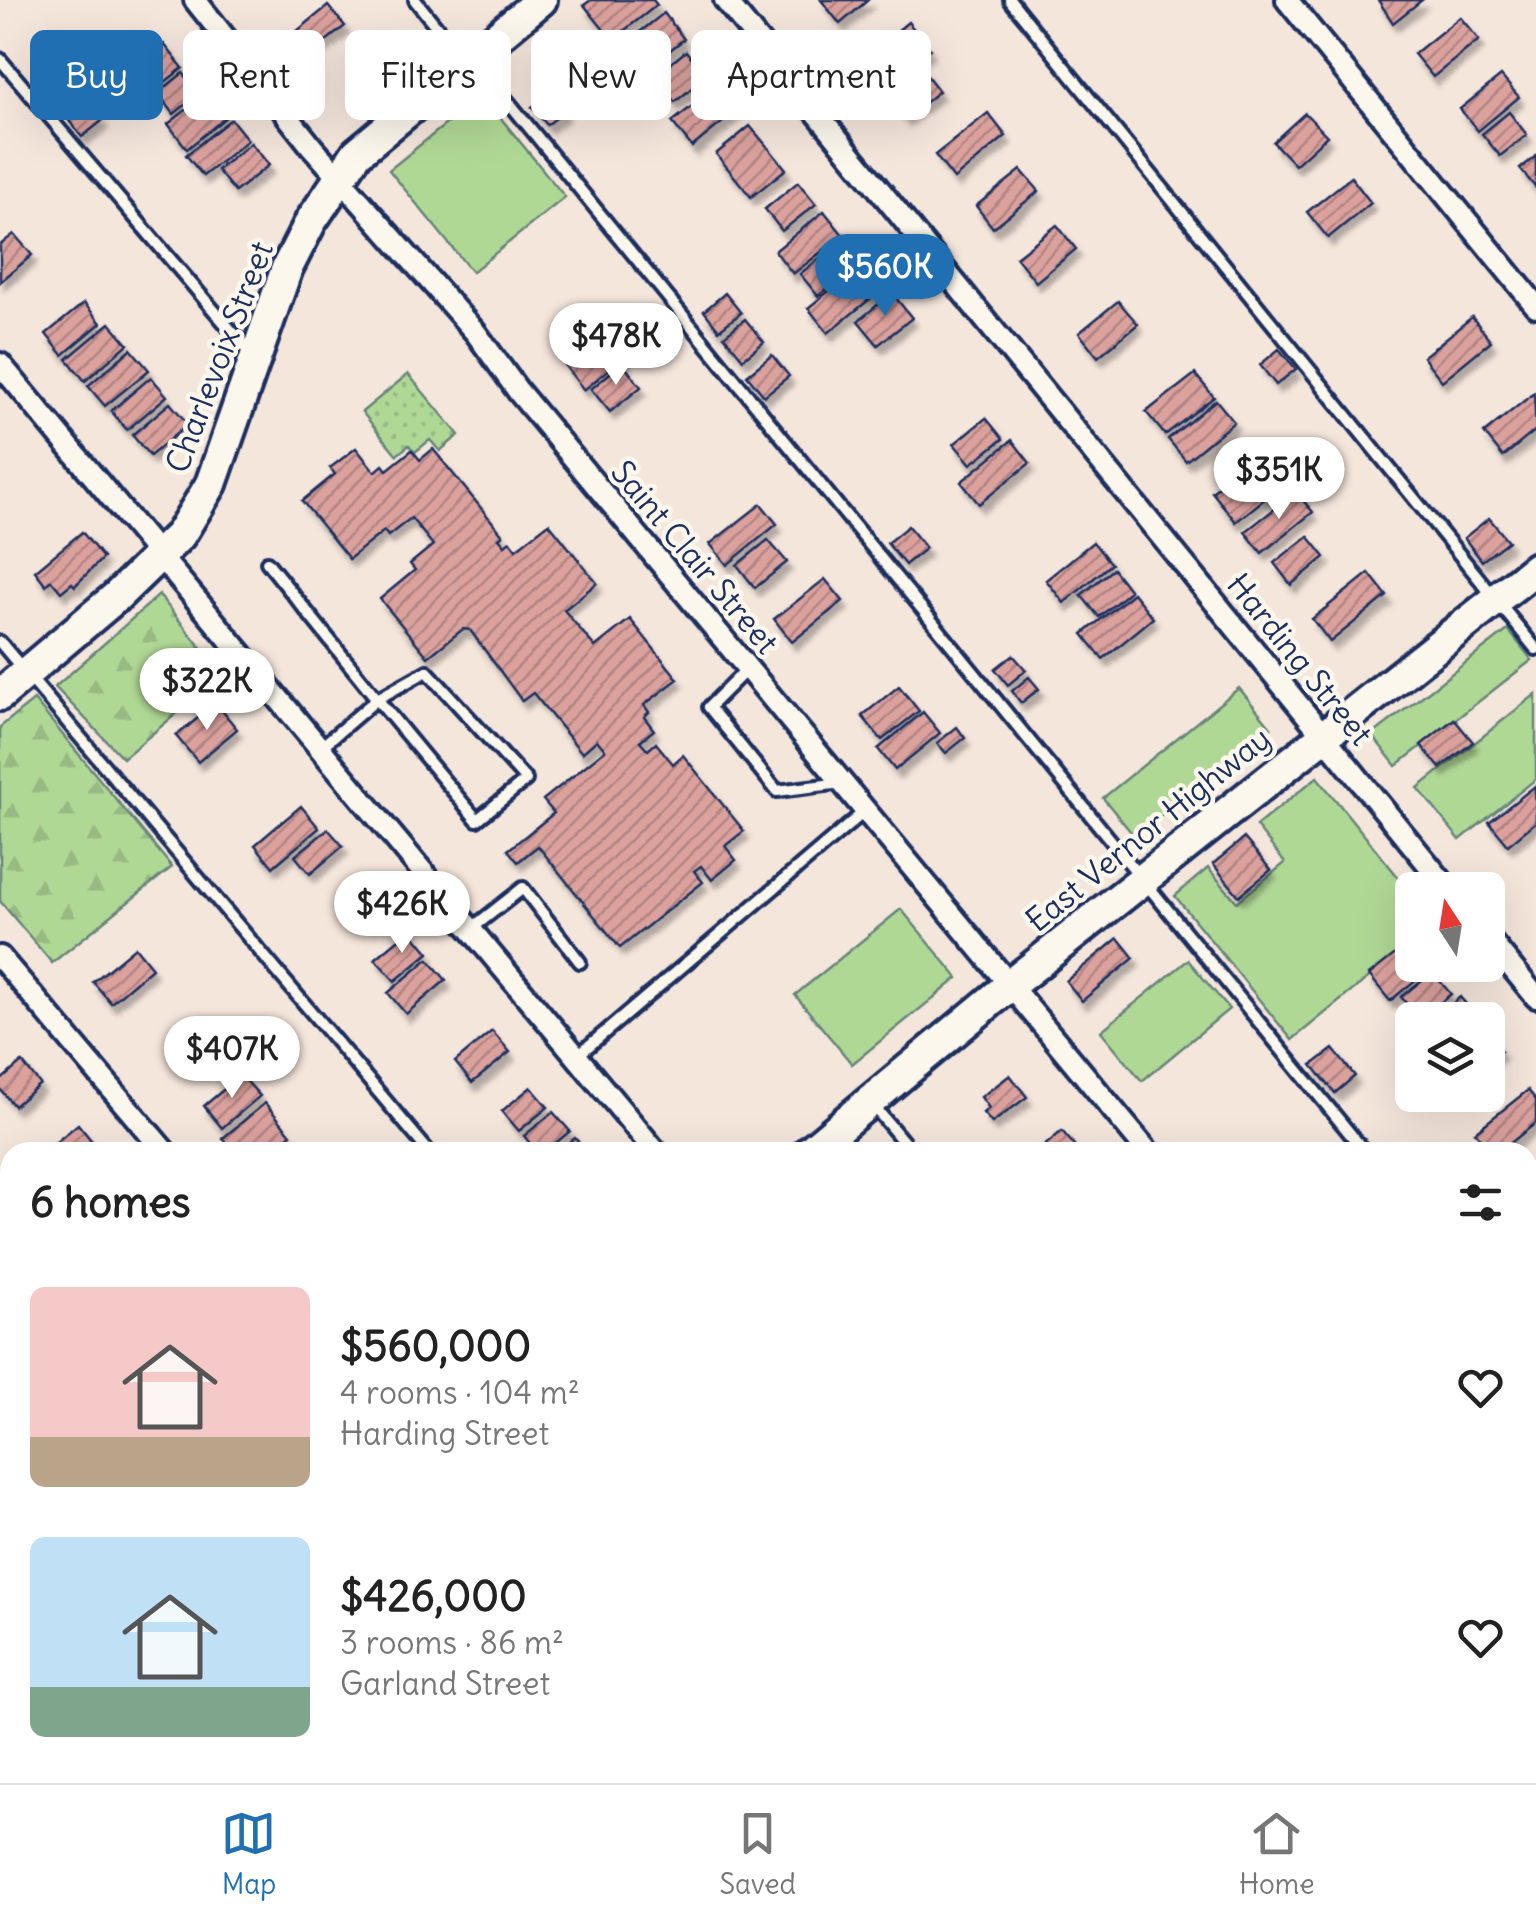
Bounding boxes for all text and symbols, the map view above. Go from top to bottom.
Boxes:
chip: Buy [30,30,163,120]
chip: Rent [183,30,325,120]
chip: Filters [345,30,511,120]
chip: New [531,30,671,120]
chip: Apartment [691,30,931,120]
pin: $560K [815,234,955,319]
street label: Charlevoix Street [156,235,282,479]
text: $560K [837,246,933,287]
pin: $478K [546,303,686,388]
text: $478K [571,315,661,356]
pin: $351K [1209,437,1349,522]
text: $351K [1236,449,1322,490]
street label: Saint Clair Street [602,452,788,662]
street label: Harding Street [1218,565,1382,753]
pin: $322K [137,648,277,733]
text: $322K [162,660,252,701]
street label: East Vernor Highway [1017,718,1279,940]
pin: $426K [332,871,472,956]
north arrow [1395,872,1505,982]
map controls [1395,872,1505,1112]
text: $426K [356,883,448,924]
button: layers [1395,1002,1505,1112]
pin: $407K [162,1016,302,1101]
text: $407K [186,1028,278,1069]
icon: filters [1453,1175,1508,1230]
text: 6 homes [30,1176,191,1228]
text: $560,000 [340,1320,531,1372]
icon: home [110,1327,230,1447]
icon: heart [1453,1360,1508,1415]
text: 4 rooms · 104 m² [340,1372,580,1413]
text: Harding Street [340,1413,549,1454]
text: $426,000 [340,1570,527,1622]
icon: home [110,1577,230,1697]
icon: heart [1453,1610,1508,1665]
text: 3 rooms · 86 m² [340,1622,564,1663]
text: Garland Street [340,1663,550,1704]
tab: Map [221,1806,276,1902]
tab: Saved [719,1806,796,1902]
tab: Home [1239,1806,1315,1902]

